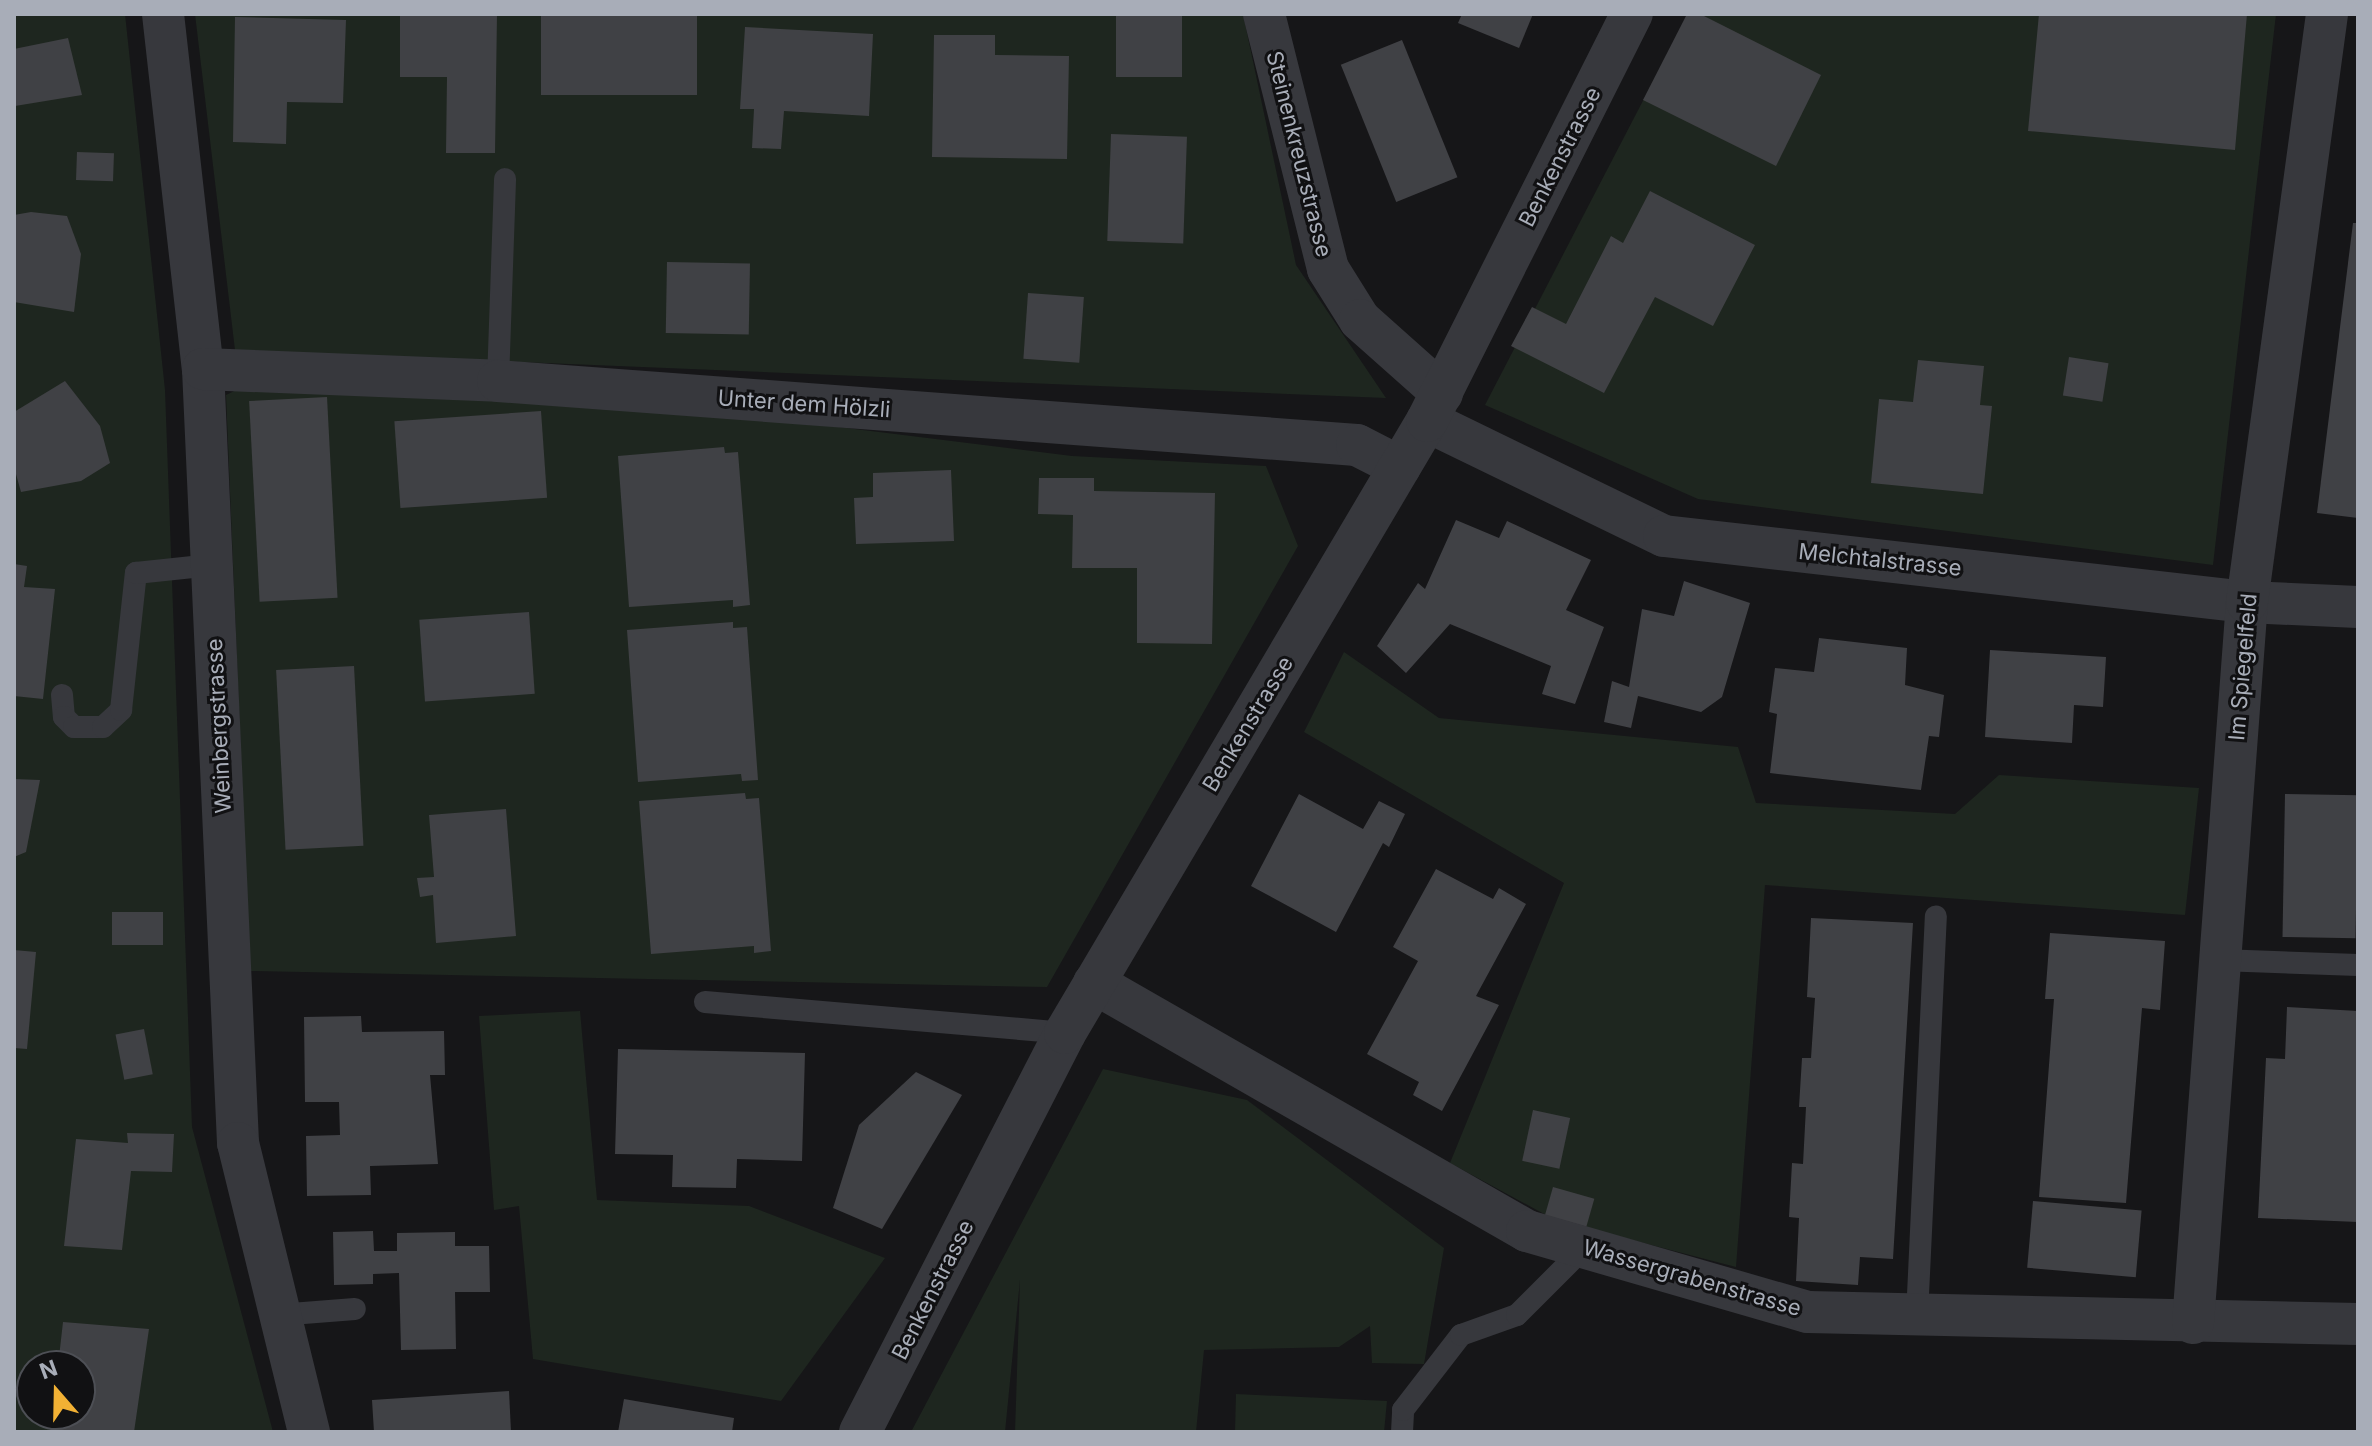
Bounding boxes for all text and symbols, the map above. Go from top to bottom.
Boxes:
street label: Steinenkreuzstrasse [1261,48,1337,260]
street label: Benkenstrasse [1513,83,1607,231]
street label: Unter dem Hölzli [717,385,891,423]
street label: Melchtalstrasse [1797,538,1963,582]
street label: Im Spiegelfeld [2223,592,2263,742]
street label: Weinbergstrasse [201,638,237,814]
street label: Benkenstrasse [1197,652,1299,796]
street label: Benkenstrasse [886,1216,980,1364]
street label: Wassergrabenstrasse [1580,1234,1804,1322]
north arrow [16,1350,96,1430]
text: N [36,1354,61,1384]

